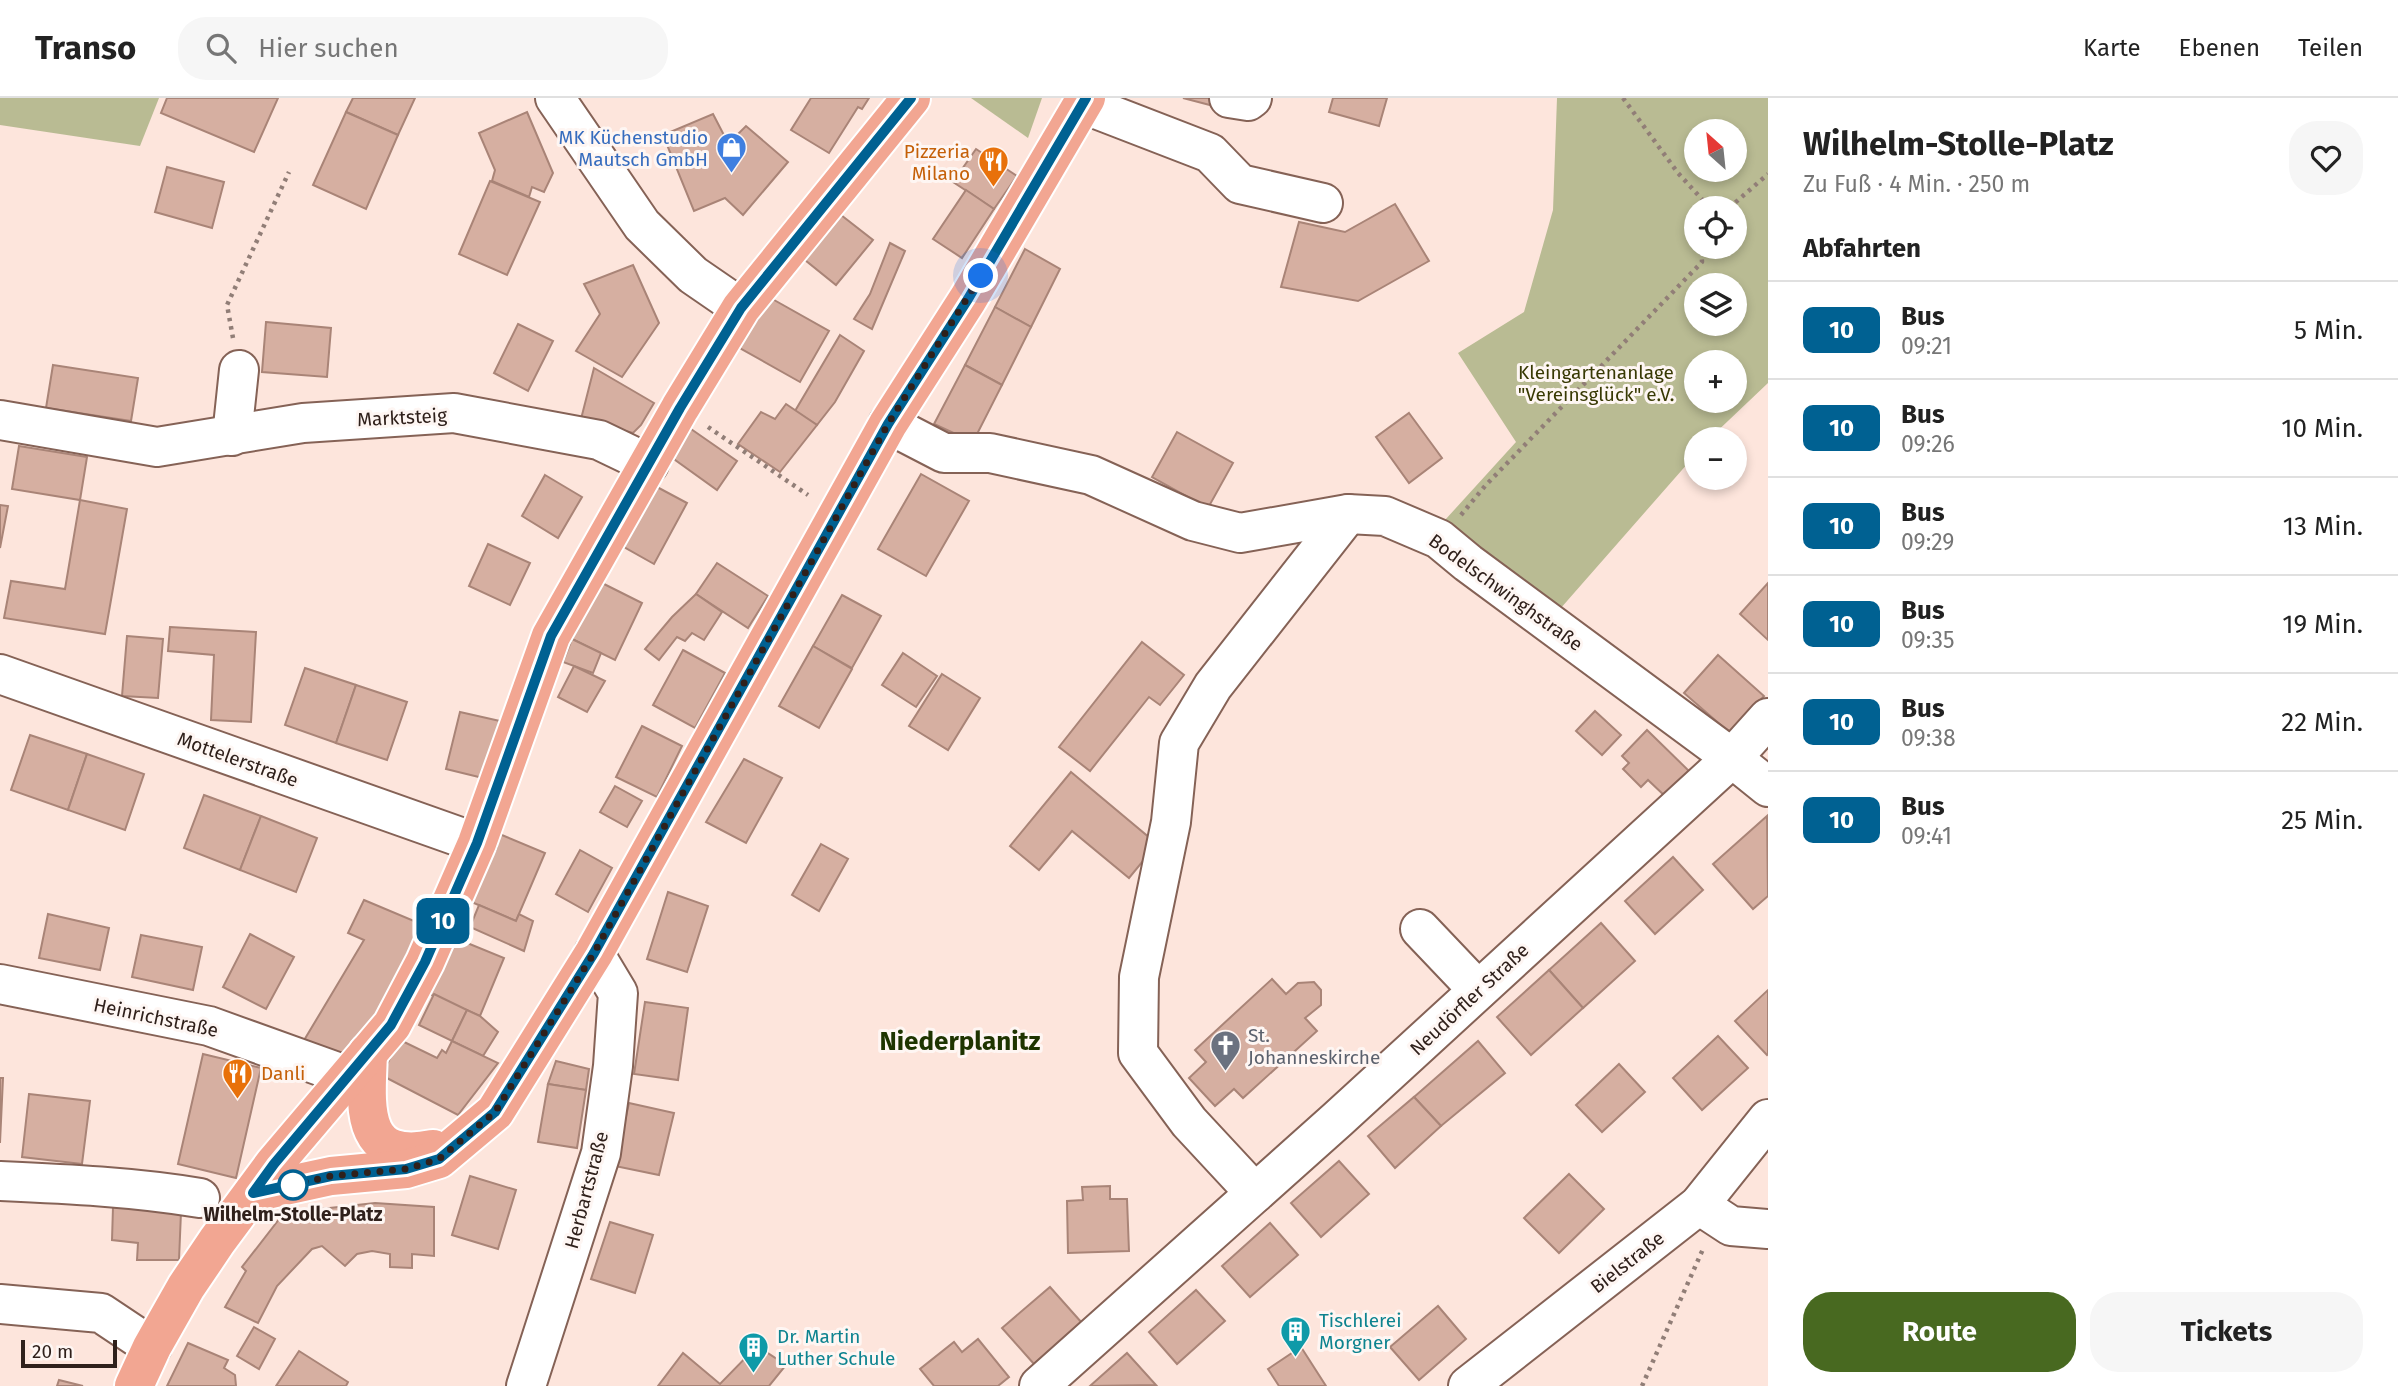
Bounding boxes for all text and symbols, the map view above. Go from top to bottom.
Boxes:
search box [178,17,668,80]
text: Transo [35,28,136,68]
icon: search [202,29,240,67]
text: Hier suchen [258,33,399,64]
text: Karte [2083,34,2141,62]
text: Ebenen [2179,34,2260,62]
text: Teilen [2298,34,2363,62]
north arrow [1684,119,1746,182]
map controls [1684,119,1747,490]
button: heart [2289,121,2363,195]
text: Wilhelm-Stolle-Platz [1803,124,2114,164]
place label: MK Küchenstudio Mautsch GmbH [559,126,708,171]
shop icon: MK Küchenstudio Mautsch GmbH [714,131,748,175]
place label: Pizzeria Milano [904,140,970,185]
restaurant icon: Pizzeria Milano [976,145,1010,189]
text: Zu Fuß · 4 Min. · 250 m [1803,170,2030,198]
button: locate [1684,196,1747,259]
text: Abfahrten [1803,233,1921,264]
your location [963,258,998,293]
button: layers [1684,273,1747,336]
text: Bus [1901,301,1944,332]
text: 5 Min. [2294,315,2363,346]
text: 10 [1829,316,1854,344]
text: 09:21 [1901,332,1952,360]
button: + [1684,350,1747,413]
park label: Kleingartenanlage "Vereinsglück" e.V. [1518,361,1674,406]
text: Bus [1901,399,1944,430]
street label: Marktsteig [356,404,448,431]
text: 10 Min. [2281,413,2363,444]
text: 10 [1829,414,1854,442]
button: − [1684,427,1747,490]
text: 09:26 [1901,430,1955,458]
text: Bus [1901,497,1944,528]
text: 13 Min. [2283,511,2363,542]
text: 10 [1829,512,1854,540]
text: 09:29 [1901,528,1954,556]
street label: Bodelschwinghstraße [1424,529,1587,656]
text: Bus [1901,595,1944,626]
text: 19 Min. [2282,609,2363,640]
text: 10 [1829,610,1854,638]
text: 09:35 [1901,626,1954,654]
text: Bus [1901,693,1944,724]
text: 22 Min. [2281,707,2363,738]
text: 10 [1829,708,1854,736]
text: 09:38 [1901,724,1956,752]
street label: Mottelerstraße [174,727,301,792]
text: Bus [1901,791,1944,822]
text: 25 Min. [2281,805,2363,836]
text: 10 [1829,806,1854,834]
text: 09:41 [1901,822,1952,850]
line badge: 10 [412,898,474,944]
text: 10 [430,907,456,935]
street label: Neudörfler Straße [1405,938,1533,1060]
street label: Heinrichstraße [91,993,220,1042]
place label: St. Johanneskirche [1248,1024,1380,1069]
district label: Niederplanitz [880,1026,1041,1057]
church icon: St. Johanneskirche [1208,1029,1242,1073]
restaurant icon: Danli [221,1056,255,1100]
place label: Danli [261,1062,305,1085]
street label: Herbartstraße [560,1129,613,1251]
marker: Wilhelm-Stolle-Platz [278,1170,308,1200]
place label: Wilhelm-Stolle-Platz [204,1203,383,1226]
street label: Bielstraße [1586,1226,1669,1298]
button: Route [1803,1292,2076,1372]
button: Tickets [2090,1292,2363,1372]
place label: Tischlerei Morgner [1319,1309,1402,1354]
building icon: Tischlerei Morgner [1279,1314,1313,1358]
place label: Dr. Martin Luther Schule [777,1325,895,1370]
building icon: Dr. Martin Luther Schule [737,1330,771,1374]
scale bar [21,1337,117,1369]
text: 20 m [32,1340,73,1363]

